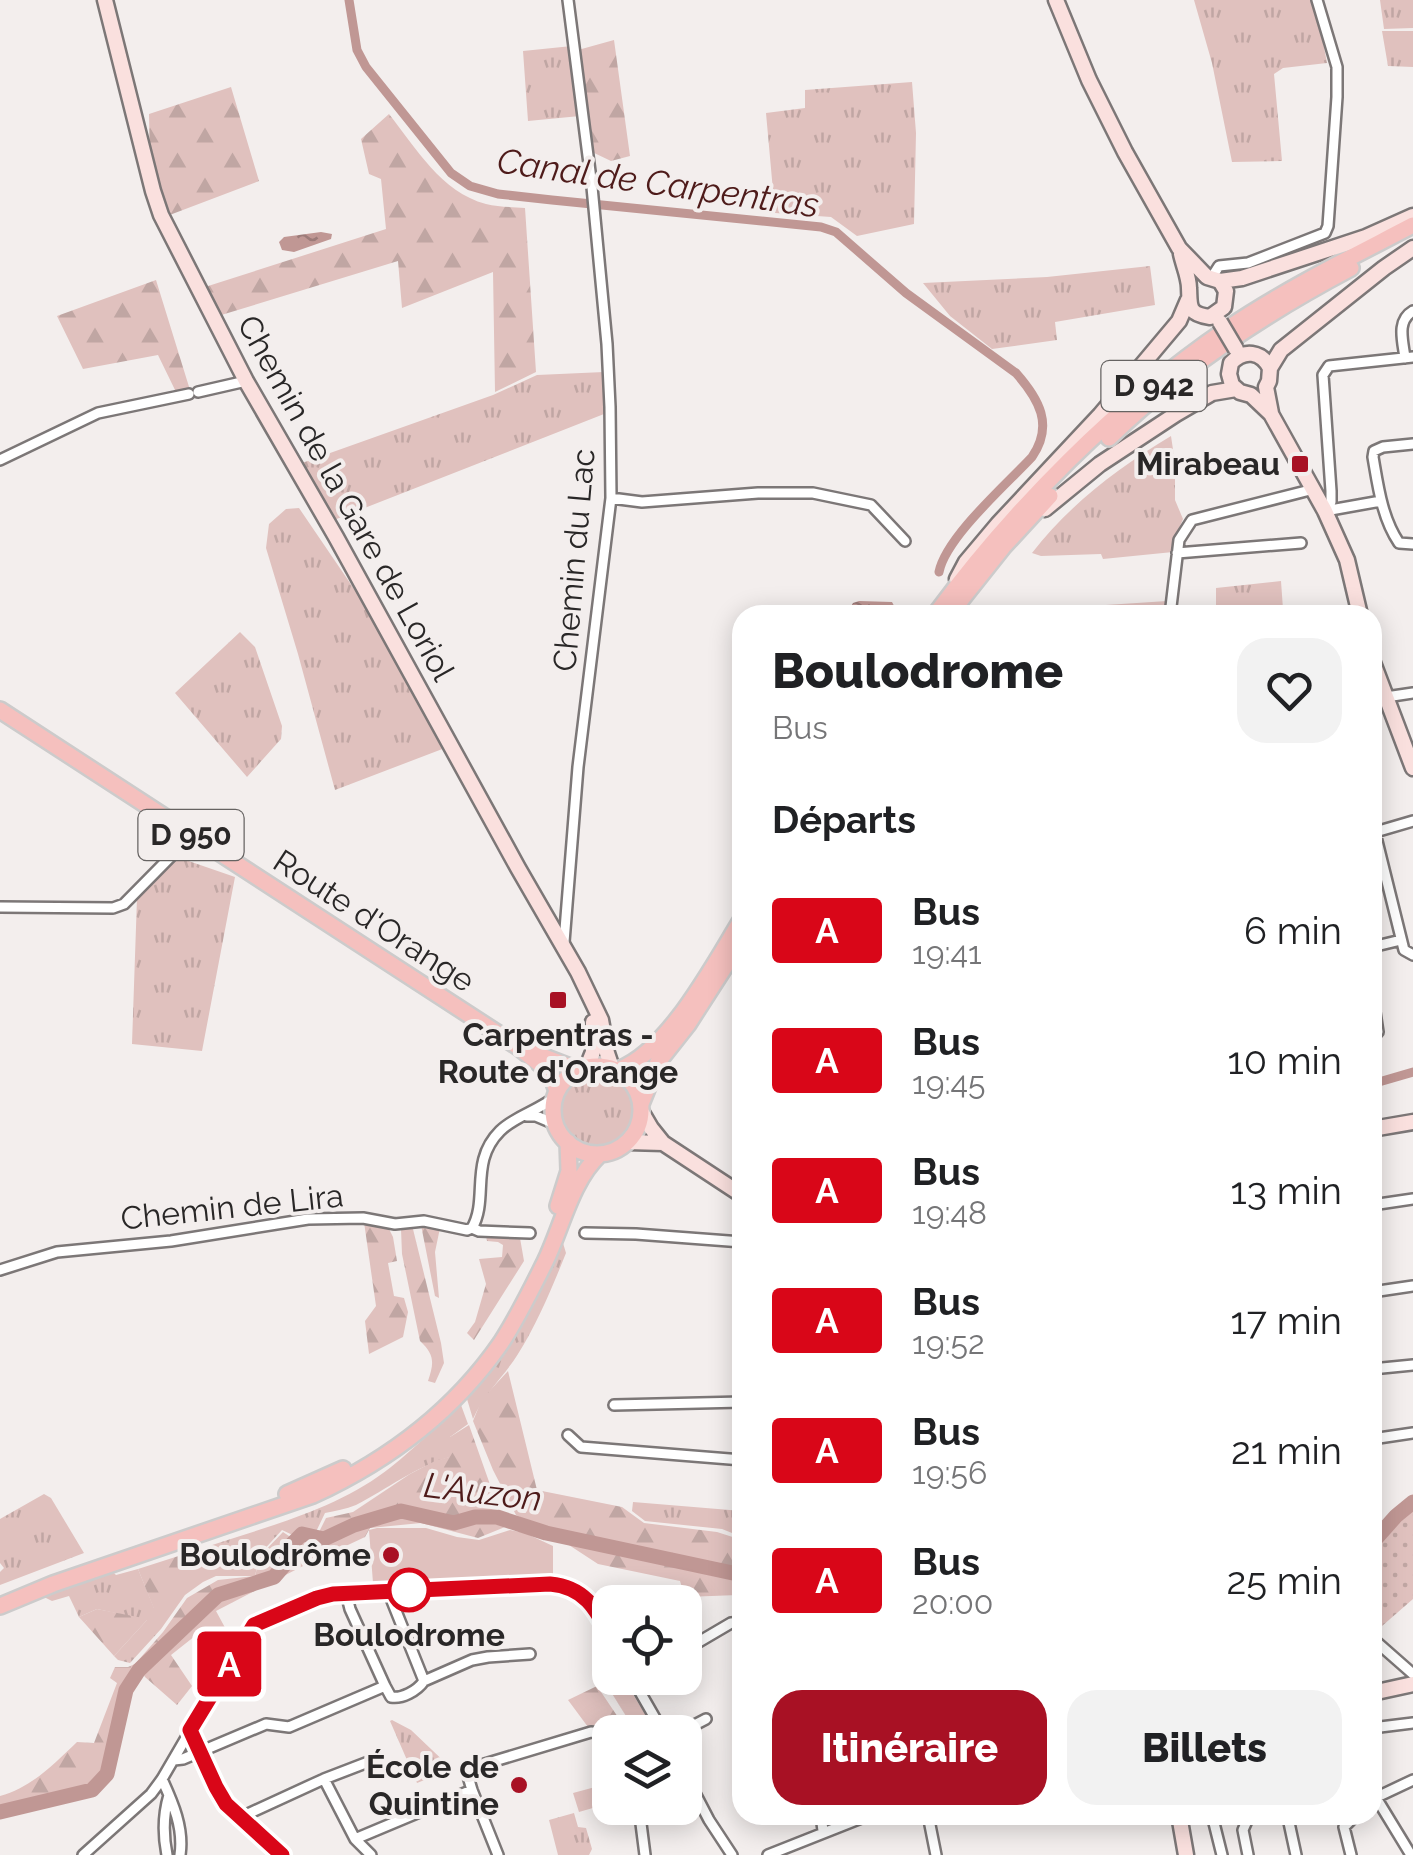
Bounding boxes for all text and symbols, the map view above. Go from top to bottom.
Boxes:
water label: Canal de Carpentras [495,140,822,225]
street label: Chemin de la Gare de Loriol [230,309,463,687]
road number: D 942 [1102,361,1206,411]
place label: Mirabeau [1136,445,1280,482]
street label: Chemin du Lac [545,447,602,673]
marker: Mirabeau [1289,453,1311,475]
button: heart [1237,638,1342,743]
text: Boulodrome [772,643,1063,699]
text: Bus [772,709,828,746]
text: Départs [772,797,916,842]
road number: D 950 [138,810,244,860]
street label: Route d'Orange [267,842,482,999]
text: Bus [912,889,980,934]
text: 6 min [1244,908,1342,953]
text: A [815,910,839,951]
text: 19:41 [912,934,982,971]
marker: Carpentras - Route d'Orange [547,989,569,1011]
place label: Carpentras - Route d'Orange [438,1016,678,1090]
text: Bus [912,1019,980,1064]
text: 10 min [1227,1038,1342,1083]
text: A [815,1040,839,1081]
text: 19:45 [912,1064,985,1101]
text: Bus [912,1149,980,1194]
text: 13 min [1230,1168,1342,1213]
text: A [815,1170,839,1211]
street label: Chemin de Lira [119,1176,345,1237]
text: 19:48 [912,1194,987,1231]
text: Bus [912,1279,980,1324]
text: 17 min [1231,1298,1342,1343]
text: A [815,1300,839,1341]
text: 19:52 [912,1324,985,1361]
text: Bus [912,1409,980,1454]
text: 21 min [1231,1428,1342,1473]
text: A [815,1430,839,1471]
text: 19:56 [912,1454,987,1491]
water label: L'Auzon [422,1464,544,1519]
place label: Boulodrôme [179,1536,371,1573]
text: Bus [912,1539,980,1584]
marker: Boulodrôme [380,1544,402,1566]
text: 25 min [1226,1558,1342,1603]
text: A [815,1560,839,1601]
marker: Boulodrome [388,1569,430,1611]
text: 20:00 [912,1584,993,1621]
map controls [592,1585,702,1825]
button: locate [592,1585,702,1695]
place label: Boulodrome [313,1616,505,1653]
line badge: A [196,1632,262,1696]
text: A [217,1644,241,1685]
button: Itinéraire [772,1690,1047,1805]
button: Billets [1067,1690,1342,1805]
button: layers [592,1715,702,1825]
place label: École de Quintine [366,1748,499,1822]
marker: École de Quintine [508,1774,530,1796]

